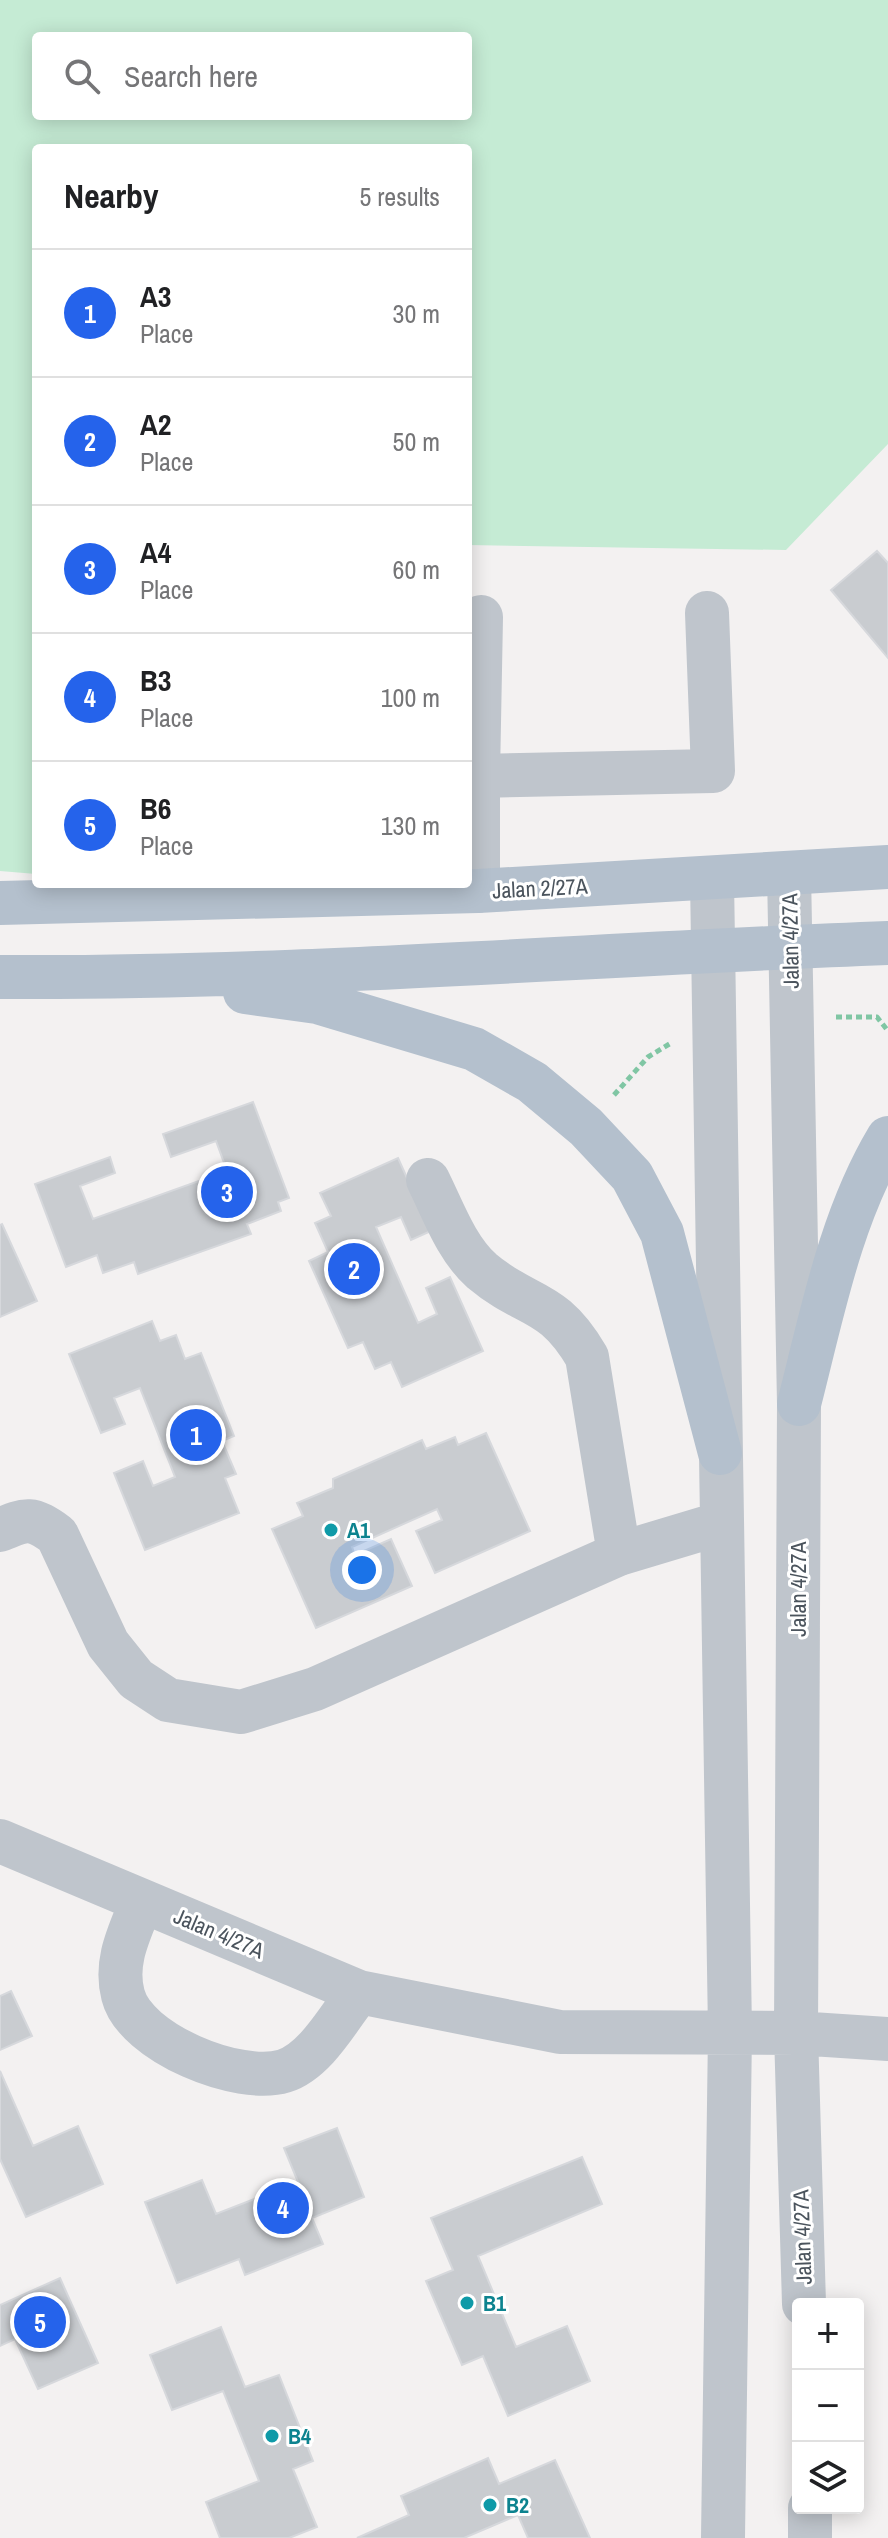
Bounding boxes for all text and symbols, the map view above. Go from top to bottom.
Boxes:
search box [32,32,472,120]
icon: search [60,54,104,98]
text: Search here [124,56,258,96]
text: Nearby [64,173,159,219]
text: 5 results [359,179,440,214]
text: A3 [140,276,171,316]
text: 1 [84,296,96,331]
text: 30 m [393,296,440,331]
text: Place [140,316,193,351]
text: A2 [140,404,171,444]
text: 2 [84,424,96,459]
text: 50 m [393,424,440,459]
text: Place [140,444,193,479]
text: A4 [140,532,171,572]
text: 3 [84,552,96,587]
text: 60 m [393,552,440,587]
text: Place [140,572,193,607]
text: B3 [140,660,171,700]
text: 4 [84,680,96,715]
text: 100 m [381,680,440,715]
text: Place [140,700,193,735]
text: B6 [140,788,171,828]
text: 5 [84,808,96,843]
text: 130 m [381,808,440,843]
text: Place [140,828,193,863]
street label: Jalan 2/27A [492,870,589,905]
street label: Jalan 4/27A [774,892,806,989]
pin: 3 [201,1162,253,1222]
pin: 2 [328,1239,380,1299]
pin: 1 [170,1405,222,1465]
place label: A1 [347,1515,371,1545]
marker: A1 [322,1521,340,1539]
street label: Jalan 4/27A [783,1540,813,1637]
your location [342,1550,382,1590]
street label: Jalan 4/27A [169,1901,270,1966]
pin: 4 [257,2178,309,2238]
street label: Jalan 4/27A [785,2188,819,2285]
place label: B1 [483,2288,507,2318]
pin: 5 [14,2292,66,2352]
marker: B1 [458,2294,476,2312]
map controls [792,2298,864,2514]
button: + [792,2298,864,2370]
button: − [792,2370,864,2442]
place label: B4 [288,2421,311,2451]
marker: B4 [263,2427,281,2445]
button: layers [792,2442,864,2514]
place label: B2 [506,2490,529,2520]
marker: B2 [481,2496,499,2514]

